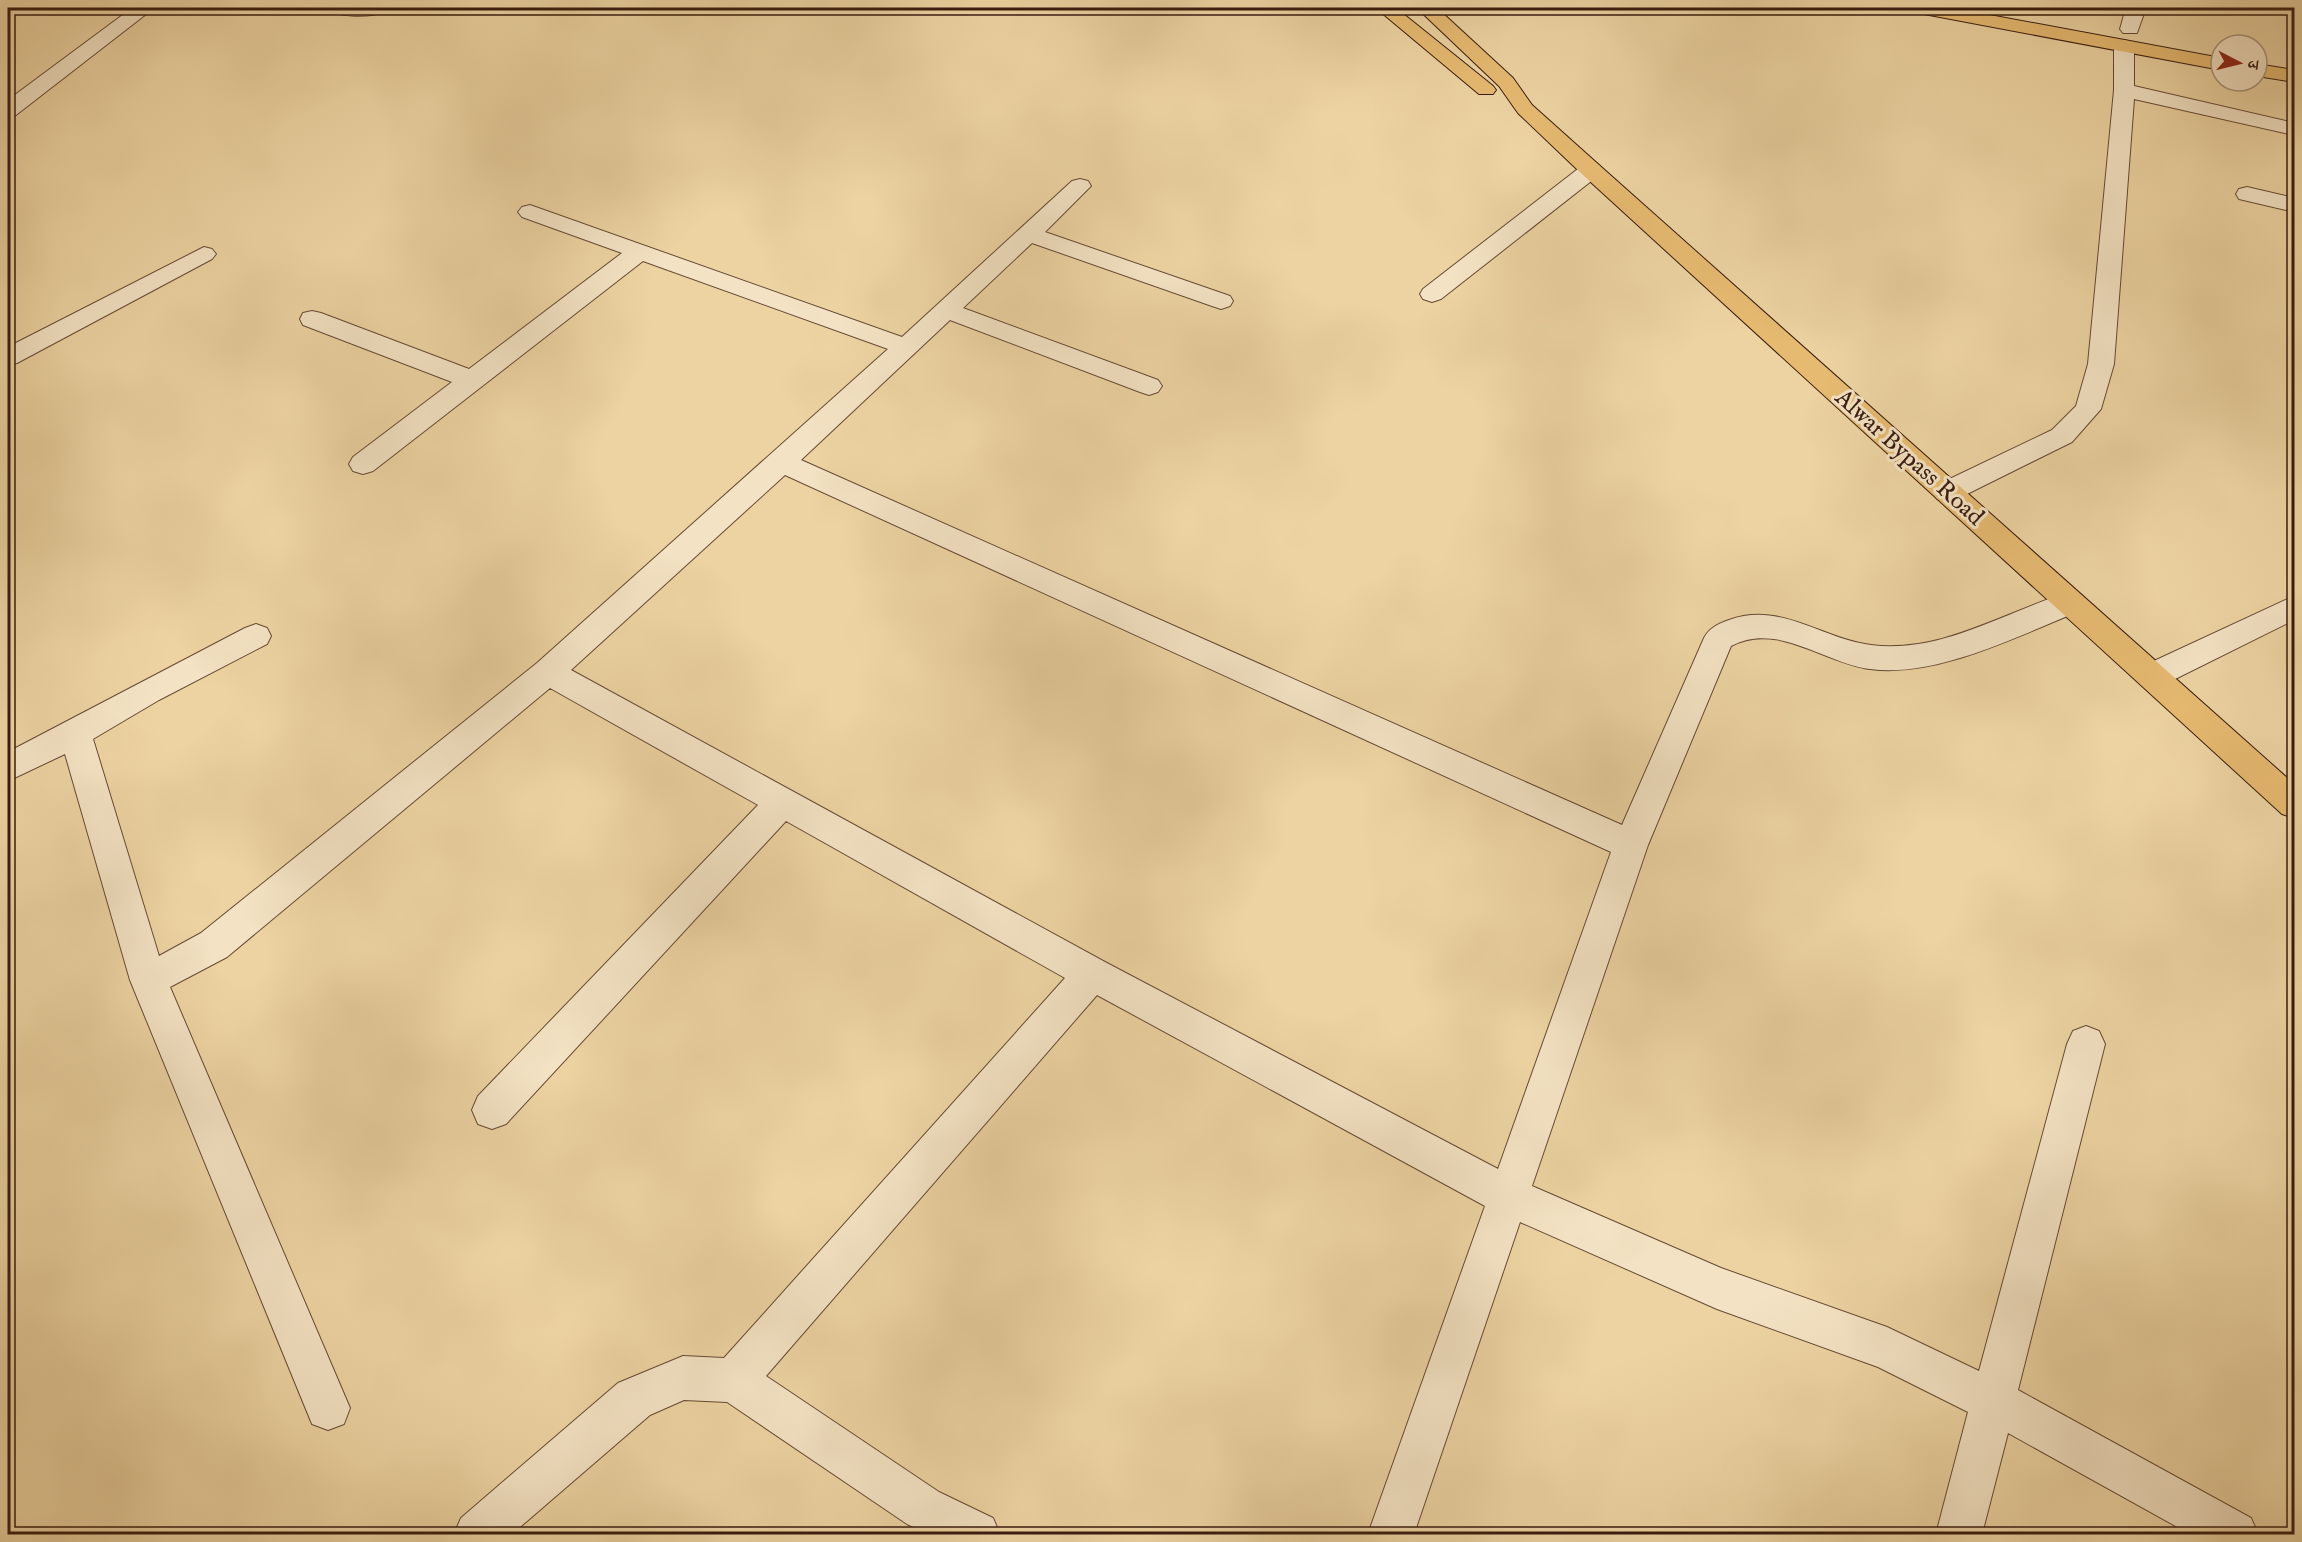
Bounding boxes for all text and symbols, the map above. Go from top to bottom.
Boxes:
north arrow [2209,33,2269,93]
text: उ [2241,58,2262,72]
street label: Alwar Bypass Road [1827,382,1990,533]

